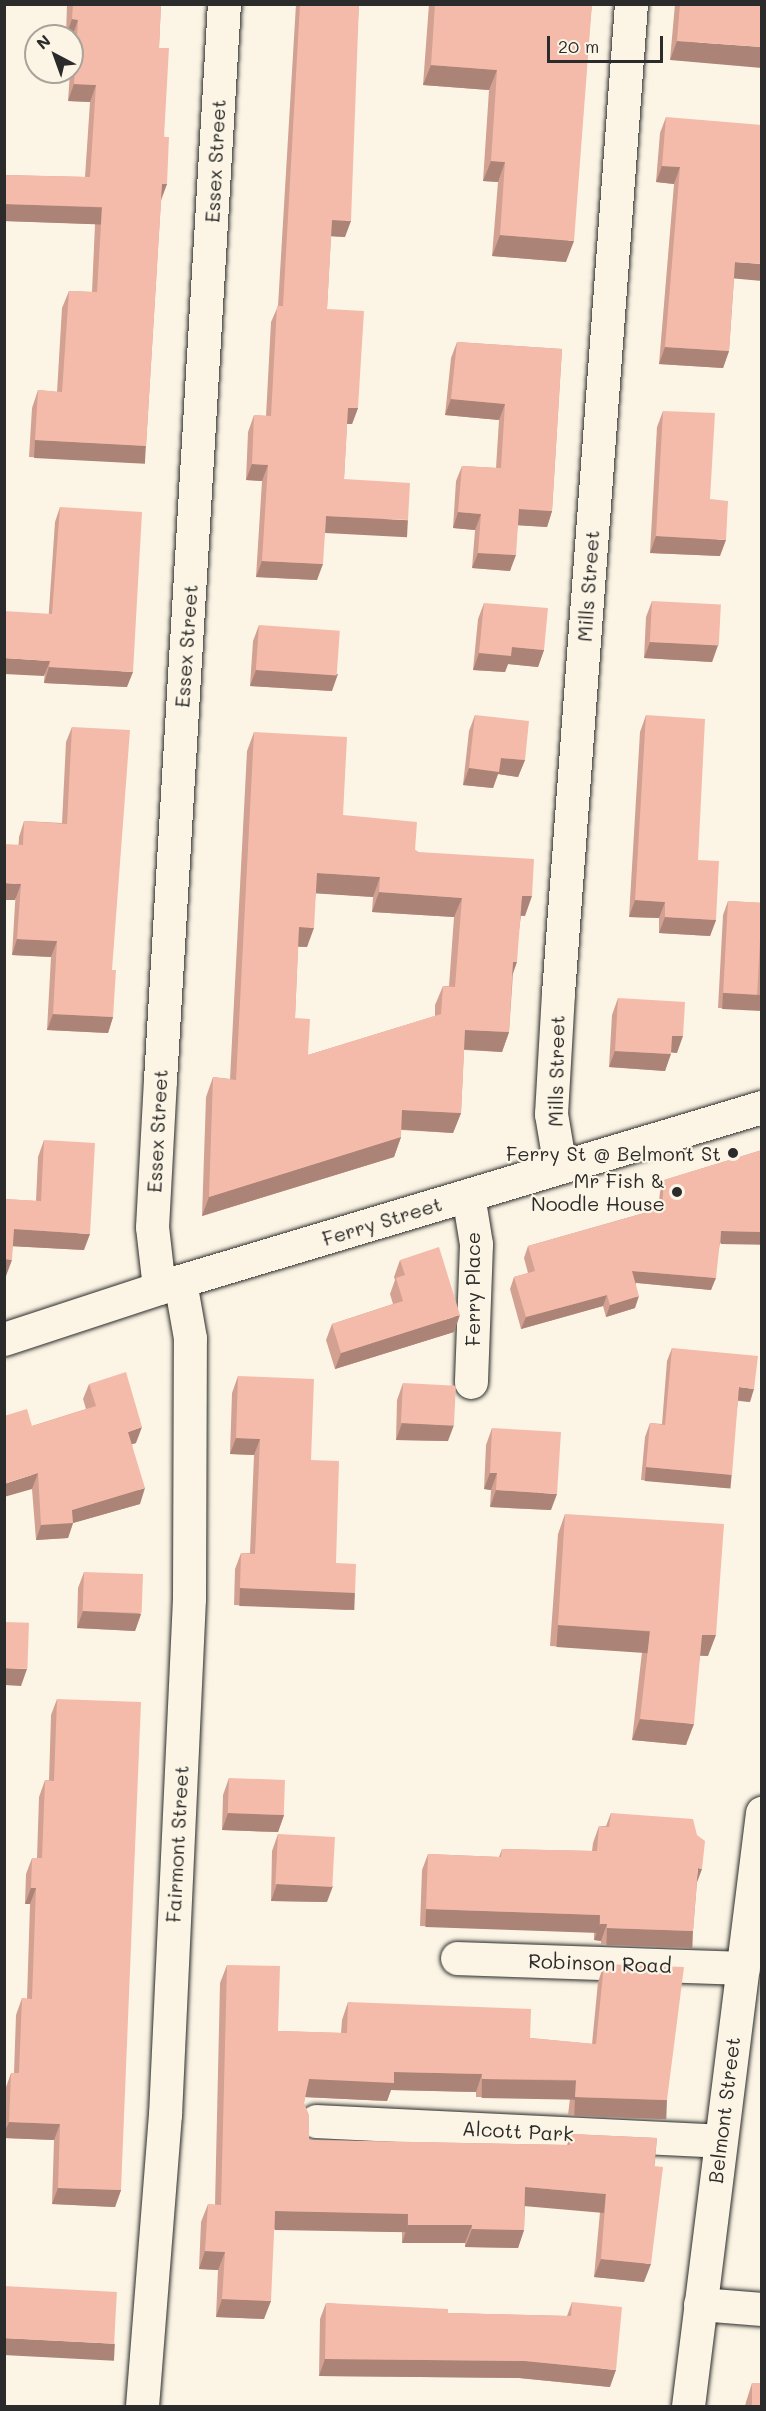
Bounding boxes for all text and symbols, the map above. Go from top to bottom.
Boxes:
north arrow [24,24,84,84]
scale bar [550,24,666,62]
text: N [32,30,55,53]
text: 20 m [558,34,599,58]
street label: Essex Street [200,99,230,223]
street label: Mills Street [572,529,604,643]
street label: Essex Street [170,584,202,708]
street label: Mills Street [543,1015,569,1127]
street label: Essex Street [142,1069,172,1193]
place label: Ferry St @ Belmont St [506,1141,721,1165]
marker: Ferry St @ Belmont St [726,1146,740,1160]
place label: Mr Fish & Noodle House [531,1168,665,1215]
marker: Mr Fish & Noodle House [670,1185,684,1199]
street label: Ferry Street [319,1191,445,1251]
street label: Ferry Place [460,1232,484,1346]
street label: Fairmont Street [161,1765,193,1923]
street label: Robinson Road [528,1949,672,1977]
street label: Belmont Street [703,2035,745,2185]
street label: Alcott Park [462,2116,574,2146]

